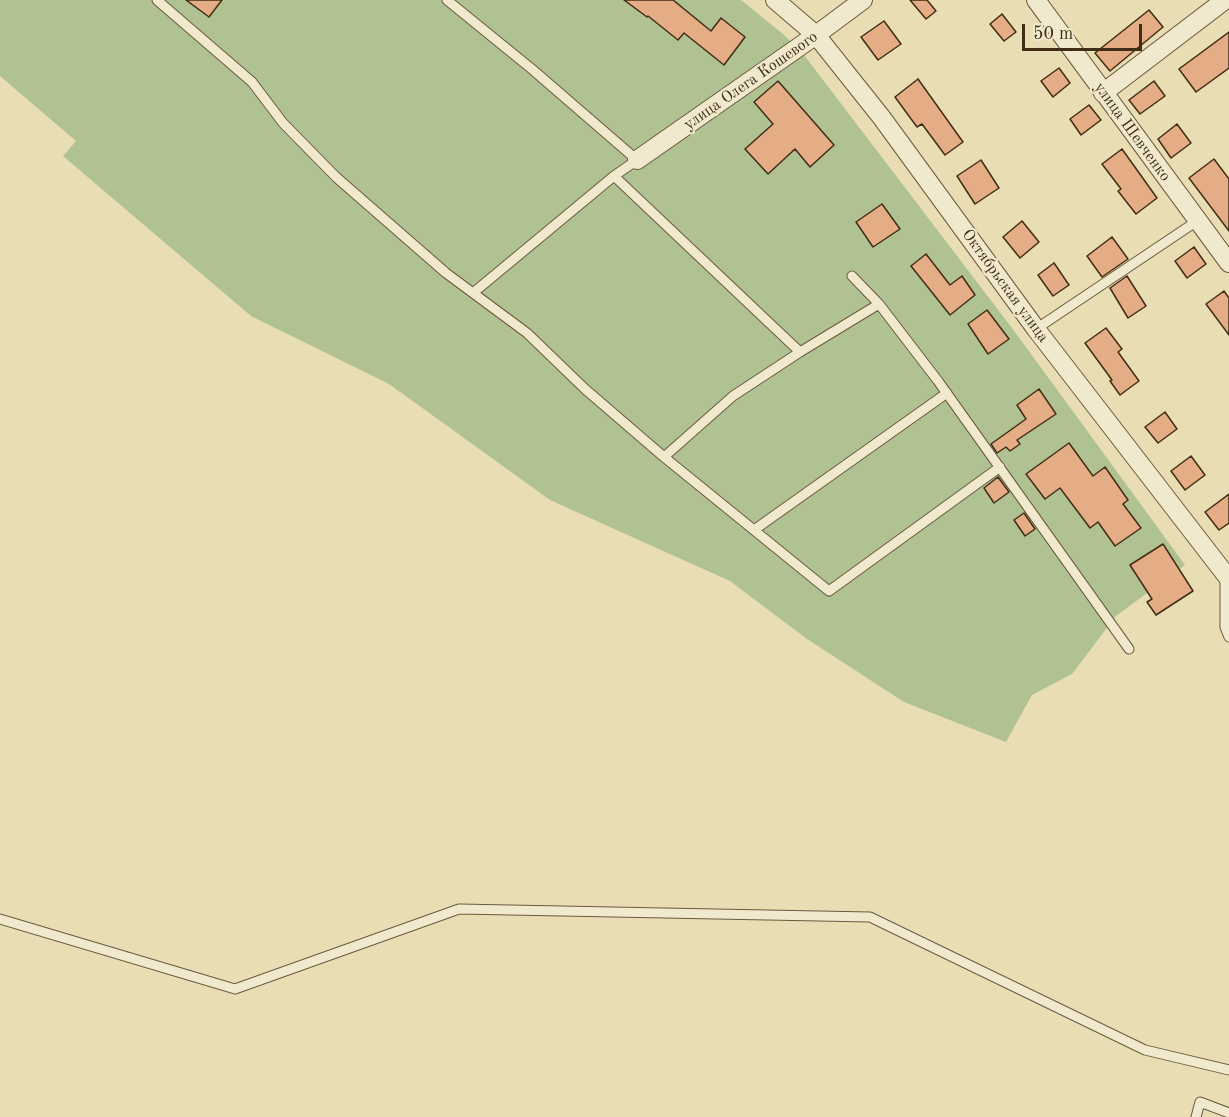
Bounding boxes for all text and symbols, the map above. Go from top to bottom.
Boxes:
scale bar [1025,12,1145,50]
text: 50 m [1033,25,1073,43]
street label: улица Олега Кошевого [680,27,822,135]
street label: улица Шевченко [1090,79,1174,185]
street label: Октябрьская улица [957,226,1053,346]

